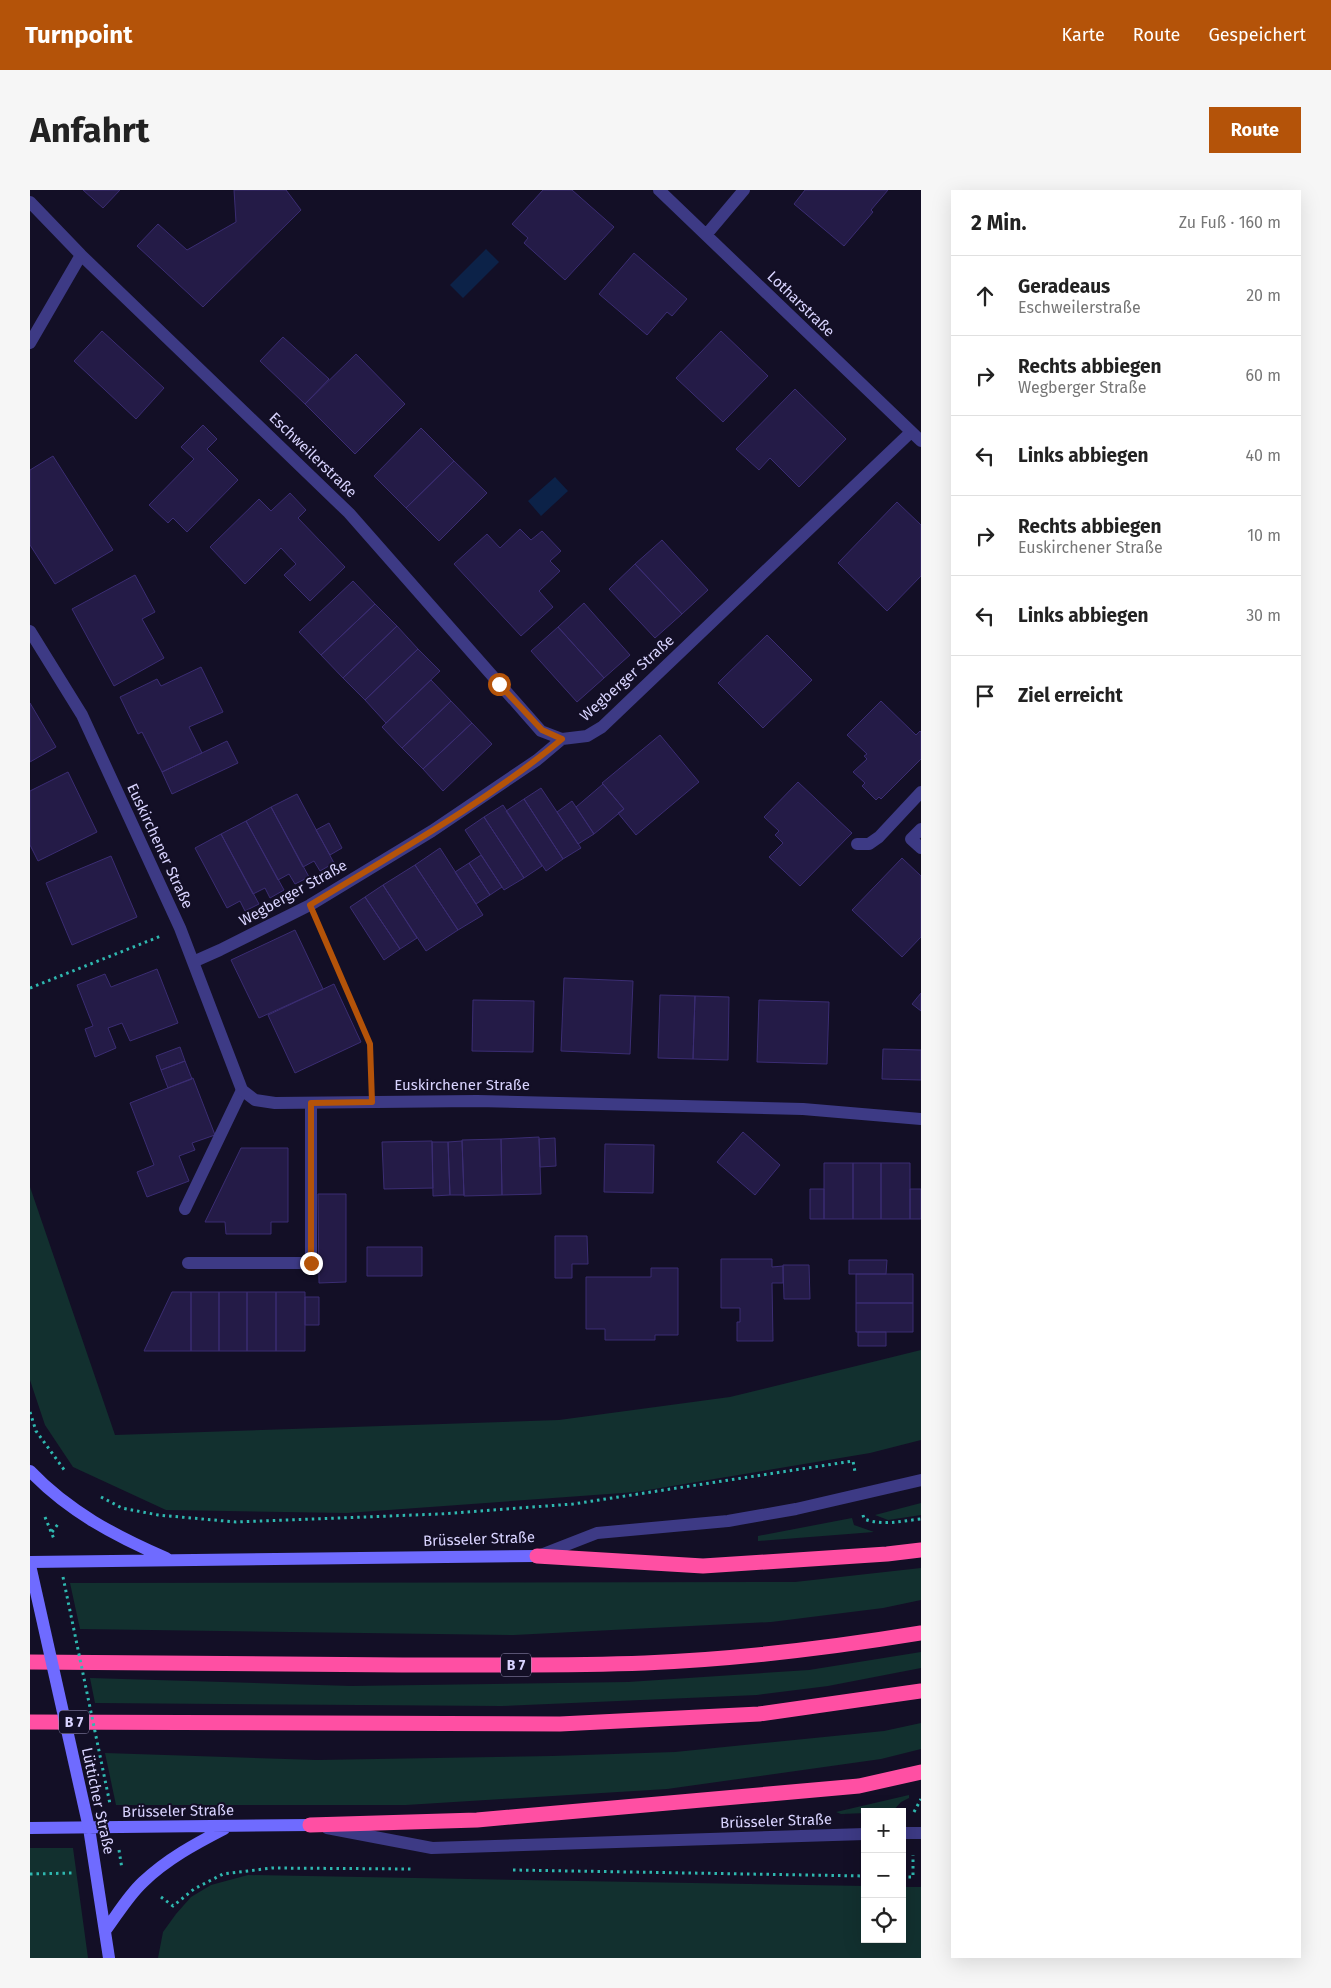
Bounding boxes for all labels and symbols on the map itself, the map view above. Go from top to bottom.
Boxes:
street label: Lotharstraße [764,267,838,341]
street label: Eschweilerstraße [265,409,361,501]
street label: Wegberger Straße [576,631,678,725]
route start [488,673,511,696]
street label: Euskirchener Straße [123,781,197,911]
street label: Wegberger Straße [236,856,350,930]
street label: Euskirchener Straße [394,1076,530,1094]
route end [300,1252,323,1275]
street label: Brüsseler Straße [423,1528,535,1550]
road number: B 7 [501,1654,531,1676]
road number: B 7 [59,1710,89,1734]
street label: Lütticher Straße [78,1746,118,1856]
street label: Brüsseler Straße [122,1801,234,1821]
street label: Brüsseler Straße [720,1810,832,1832]

